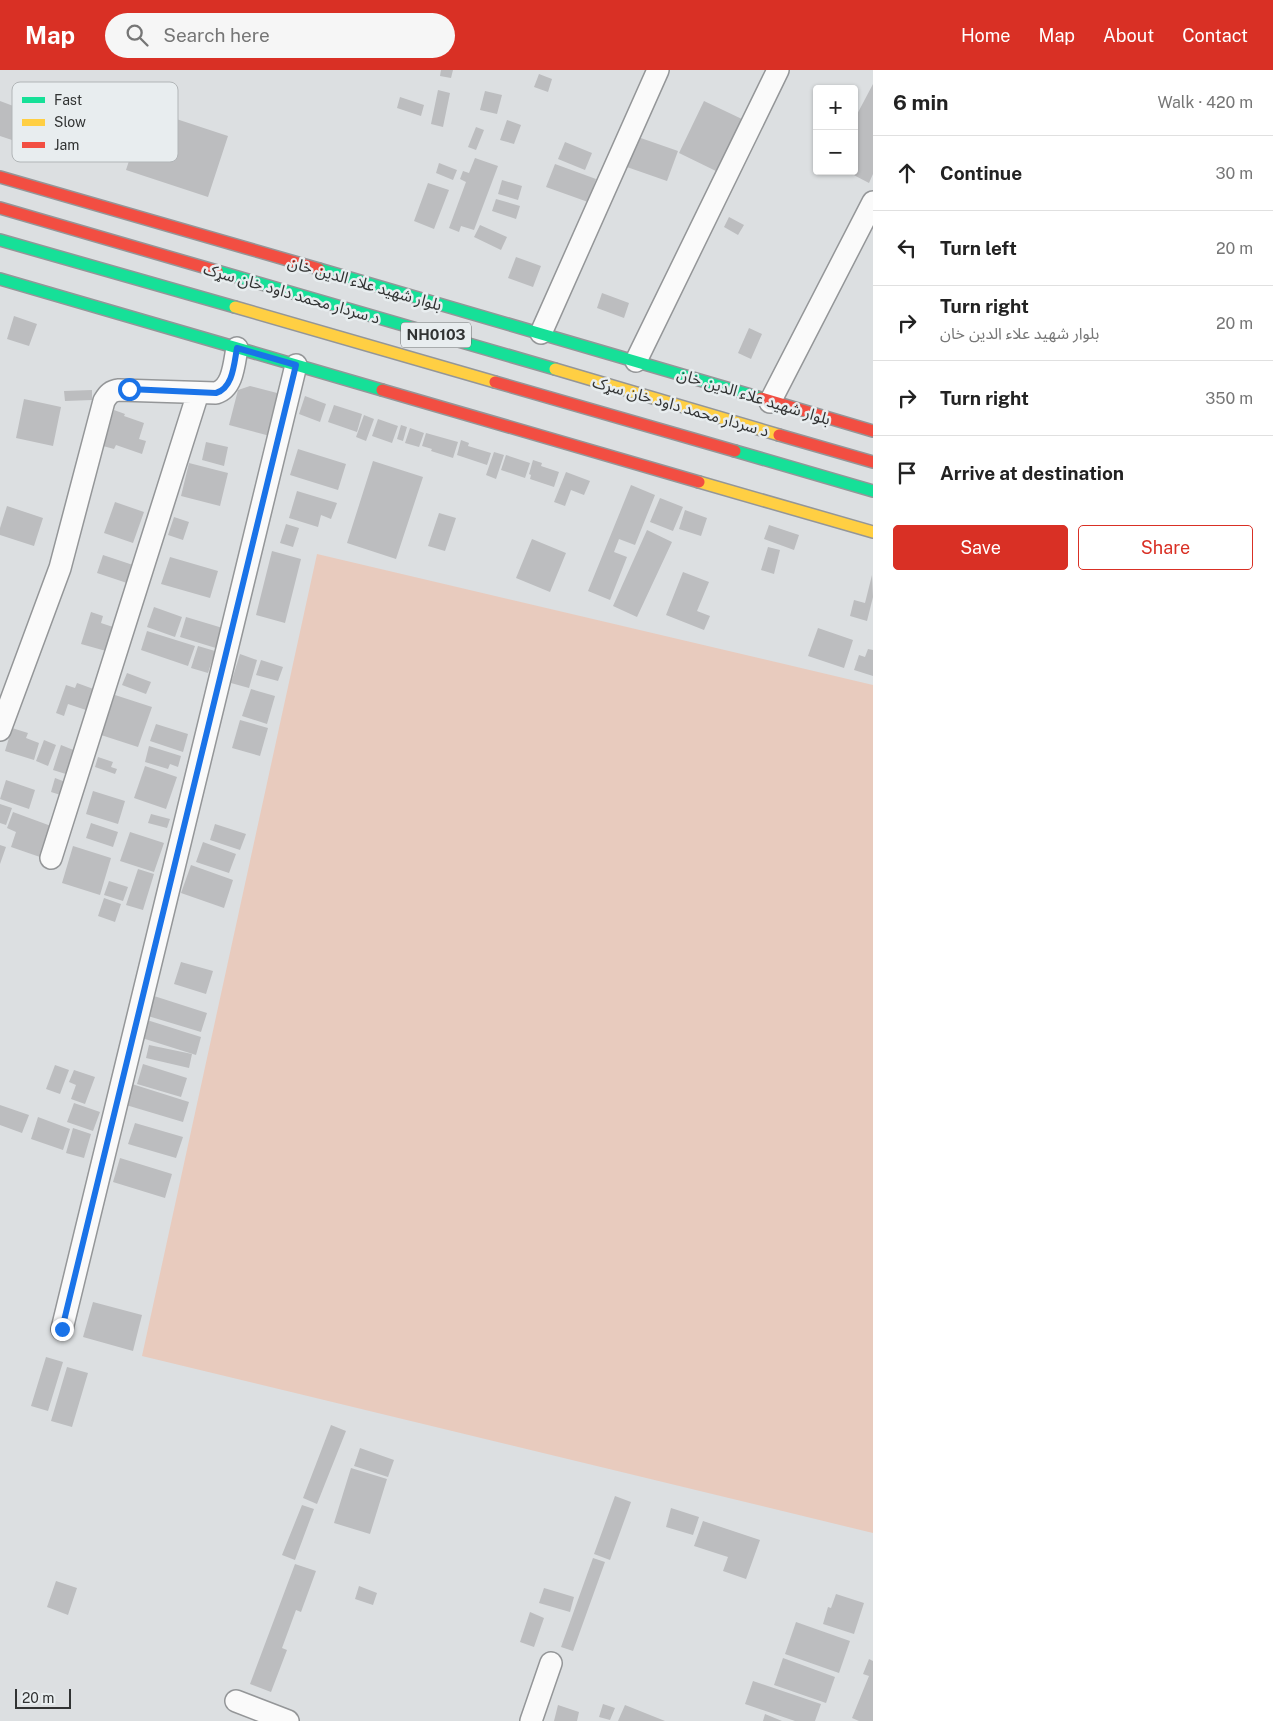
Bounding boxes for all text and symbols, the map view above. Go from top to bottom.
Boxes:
search box [105,13,455,58]
text: Map [25,21,75,49]
icon: search [123,21,151,49]
text: Search here [163,24,270,46]
text: Home [961,25,1011,46]
text: Map [1039,25,1075,46]
text: About [1103,25,1154,46]
text: Contact [1182,25,1248,46]
legend [12,82,178,162]
map controls [813,85,858,175]
button: + [813,85,858,130]
text: 6 min [893,90,949,115]
text: Fast [54,92,82,108]
text: Walk · 420 m [1157,93,1253,112]
text: Slow [54,114,86,130]
button: − [813,130,858,175]
text: Jam [54,137,79,153]
icon: ahead [893,159,921,187]
text: Continue [940,162,1022,184]
text: 30 m [1216,164,1253,183]
icon: left [893,234,921,262]
text: Turn left [940,237,1017,259]
text: 20 m [1216,239,1253,258]
street label: بلوار شهید علاء الدین خان [286,252,444,315]
street label: د سردار محمد داود خان سړک [201,259,382,328]
text: Turn right [940,295,1029,317]
icon: right [893,309,921,337]
text: 20 m [1216,314,1253,333]
road number: NH0103 [401,322,471,348]
text: بلوار شهید علاء الدین خان [940,324,1099,343]
street label: بلوار شهید علاء الدین خان [675,364,833,429]
street label: د سردار محمد داود خان سړک [590,372,771,441]
route start [118,378,141,401]
icon: right [893,384,921,412]
text: Turn right [940,387,1029,409]
text: 350 m [1205,389,1253,408]
icon: arrive [893,459,921,487]
text: Arrive at destination [940,462,1124,484]
button: Save [893,525,1068,570]
button: Share [1078,525,1253,570]
route end [51,1318,74,1341]
scale bar [15,1686,71,1709]
text: 20 m [22,1690,54,1706]

